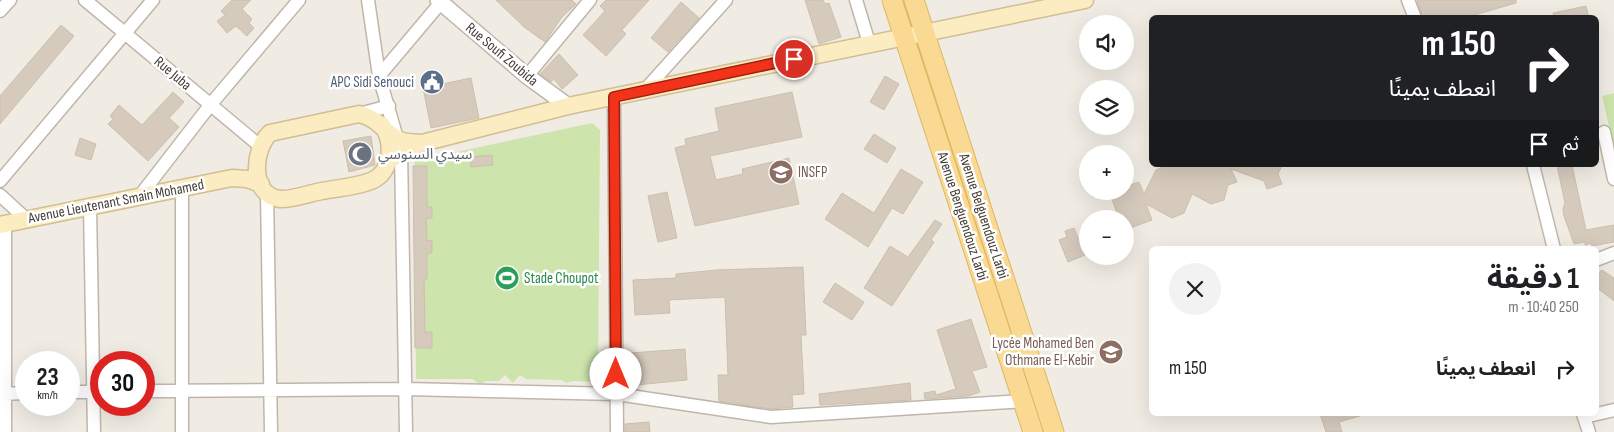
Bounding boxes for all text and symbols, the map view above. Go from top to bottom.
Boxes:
map controls [1079,15,1134,265]
button: sound [1079,15,1134,70]
street label: Rue Soufi Zoubida [462,19,542,90]
text: 150 m [1421,23,1496,66]
icon: right [1514,35,1579,100]
pin [773,38,815,80]
icon: arrive [780,45,808,73]
street label: Rue Juba [150,52,195,95]
public building icon: APC Sidi Senouci [419,69,445,95]
place label: APC Sidi Senouci [330,73,414,92]
text: انعطف يمينًا [1389,76,1496,103]
button: layers [1079,80,1134,135]
icon: arrive [1525,130,1553,158]
text: ثم [1563,133,1579,156]
mosque icon: سيدي السنوسي [347,141,373,167]
place label: سيدي السنوسي [378,145,473,165]
button: + [1079,145,1134,200]
street label: Avenue Benguendouz Larbi [932,149,992,283]
street label: Avenue Belguendouz Larbi [954,150,1013,281]
school or university icon: INSFP [768,159,794,185]
place label: INSFP [798,163,827,182]
street label: Avenue Lieutenant Smain Mohamed [26,175,206,228]
button: − [1079,210,1134,265]
text: 1 دقيقة [1487,261,1579,297]
button: close [1169,263,1221,315]
sports icon: Stade Choupot [494,265,520,291]
place label: Stade Choupot [524,269,599,288]
text: 250 m · 10:40 [1508,298,1579,317]
place label: Lycée Mohamed Ben Othmane El-Kebir [992,334,1095,370]
school or university icon: Lycée Mohamed Ben Othmane El-Kebir [1098,339,1124,365]
position arrow [589,347,641,399]
speed limit sign: 30 [90,351,155,416]
icon: right [1551,355,1579,383]
text: 150 m [1169,357,1207,380]
text: انعطف يمينًا [1436,358,1536,381]
text: 23 [36,362,59,393]
text: km/h [37,388,58,403]

